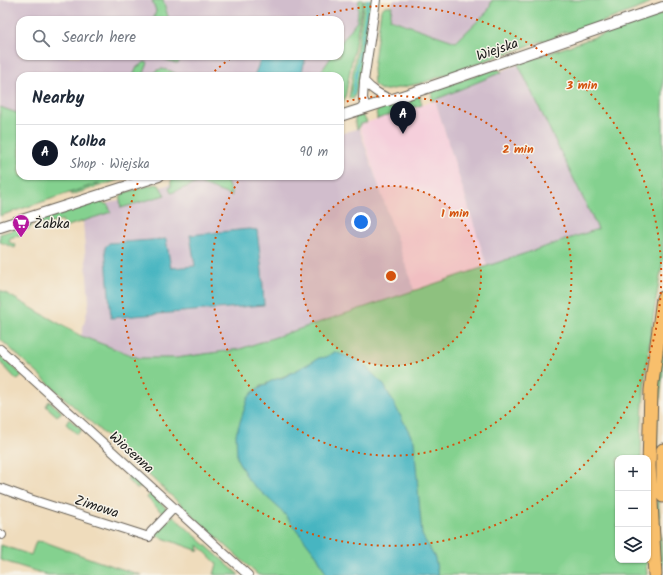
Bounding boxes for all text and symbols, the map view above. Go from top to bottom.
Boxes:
search box [16,16,344,60]
text: Search here [62,26,136,50]
icon: search [30,27,52,49]
street label: Wiejska [473,33,521,67]
text: 3 min [566,76,598,95]
text: Nearby [32,85,84,112]
pin: A [390,101,416,134]
text: Kolba [70,130,106,154]
text: 2 min [502,140,534,159]
text: A [41,142,49,163]
text: 90 m [300,142,328,163]
text: Shop · Wiejska [70,154,150,175]
text: 1 min [441,204,469,223]
your location [351,212,371,232]
supermarket icon: Żabka [11,213,31,238]
place label: Żabka [34,213,70,235]
centre of rings [384,269,398,283]
street label: Wiosenna [104,426,159,479]
map controls [615,455,651,563]
button: + [615,455,651,491]
street label: Zimowa [72,489,122,524]
button: − [615,491,651,527]
button: layers [615,527,651,563]

